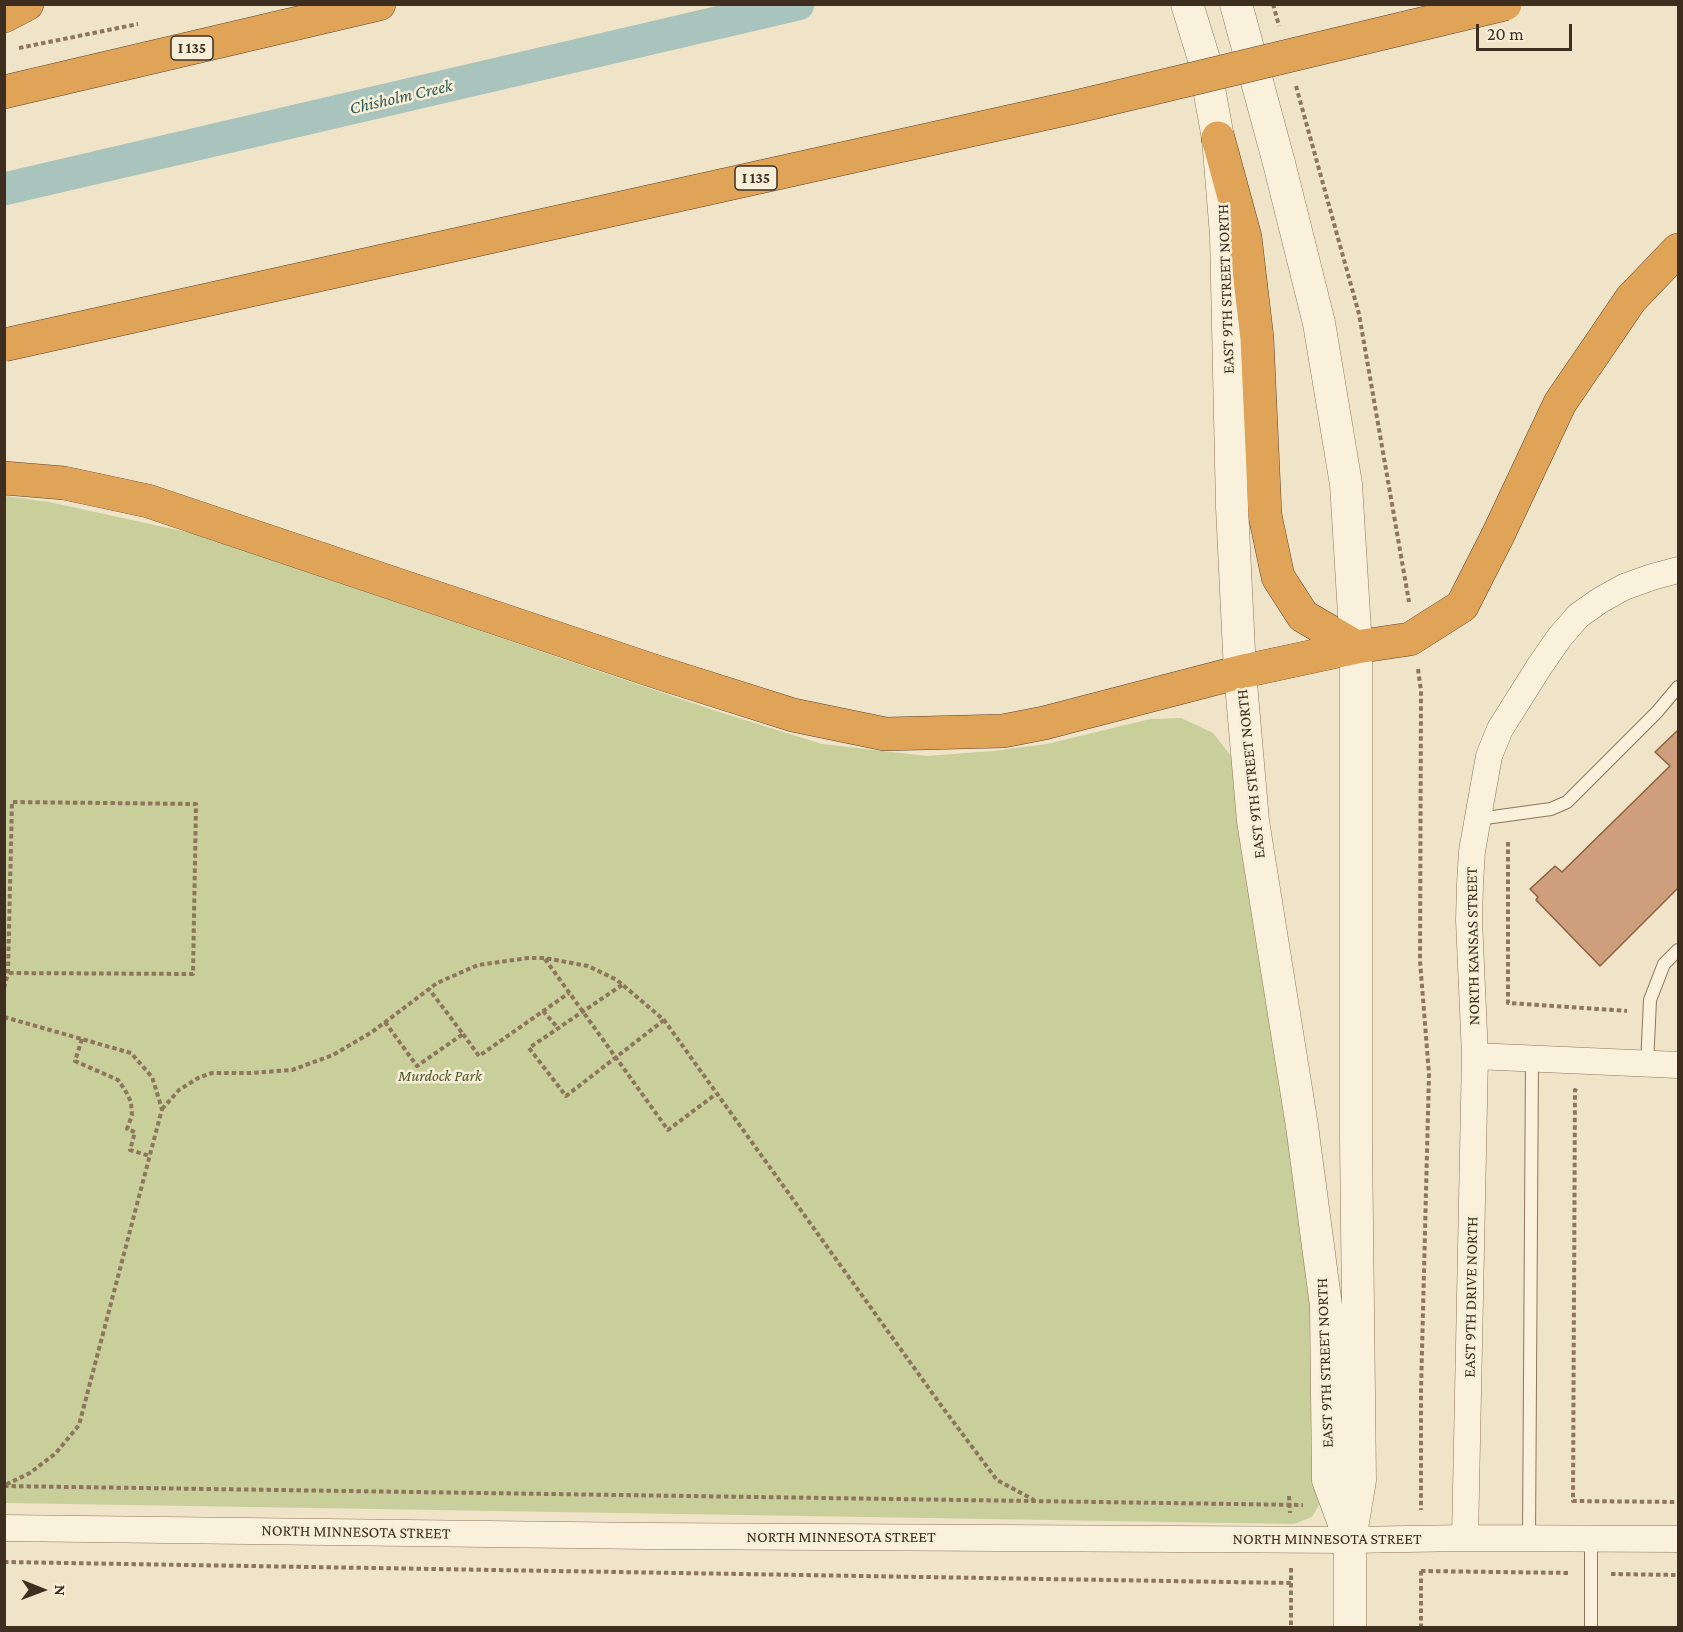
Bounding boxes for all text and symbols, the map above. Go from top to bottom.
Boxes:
scale bar [1479,12,1575,50]
text: 20 m [1487,24,1524,44]
road number: I 135 [171,36,213,60]
water label: Chisholm Creek [347,75,455,119]
road number: I 135 [735,166,777,190]
street label: EAST 9TH STREET NORTH [1213,204,1239,374]
street label: EAST 9TH STREET NORTH [1233,688,1269,860]
street label: NORTH KANSAS STREET [1462,867,1484,1025]
park label: Murdock Park [398,1066,482,1086]
street label: EAST 9TH DRIVE NORTH [1460,1216,1482,1378]
street label: EAST 9TH STREET NORTH [1312,1278,1338,1448]
street label: NORTH MINNESOTA STREET [261,1521,451,1543]
street label: NORTH MINNESOTA STREET [746,1527,936,1547]
street label: NORTH MINNESOTA STREET [1232,1529,1422,1549]
north arrow [12,1560,72,1620]
text: N [52,1585,69,1596]

